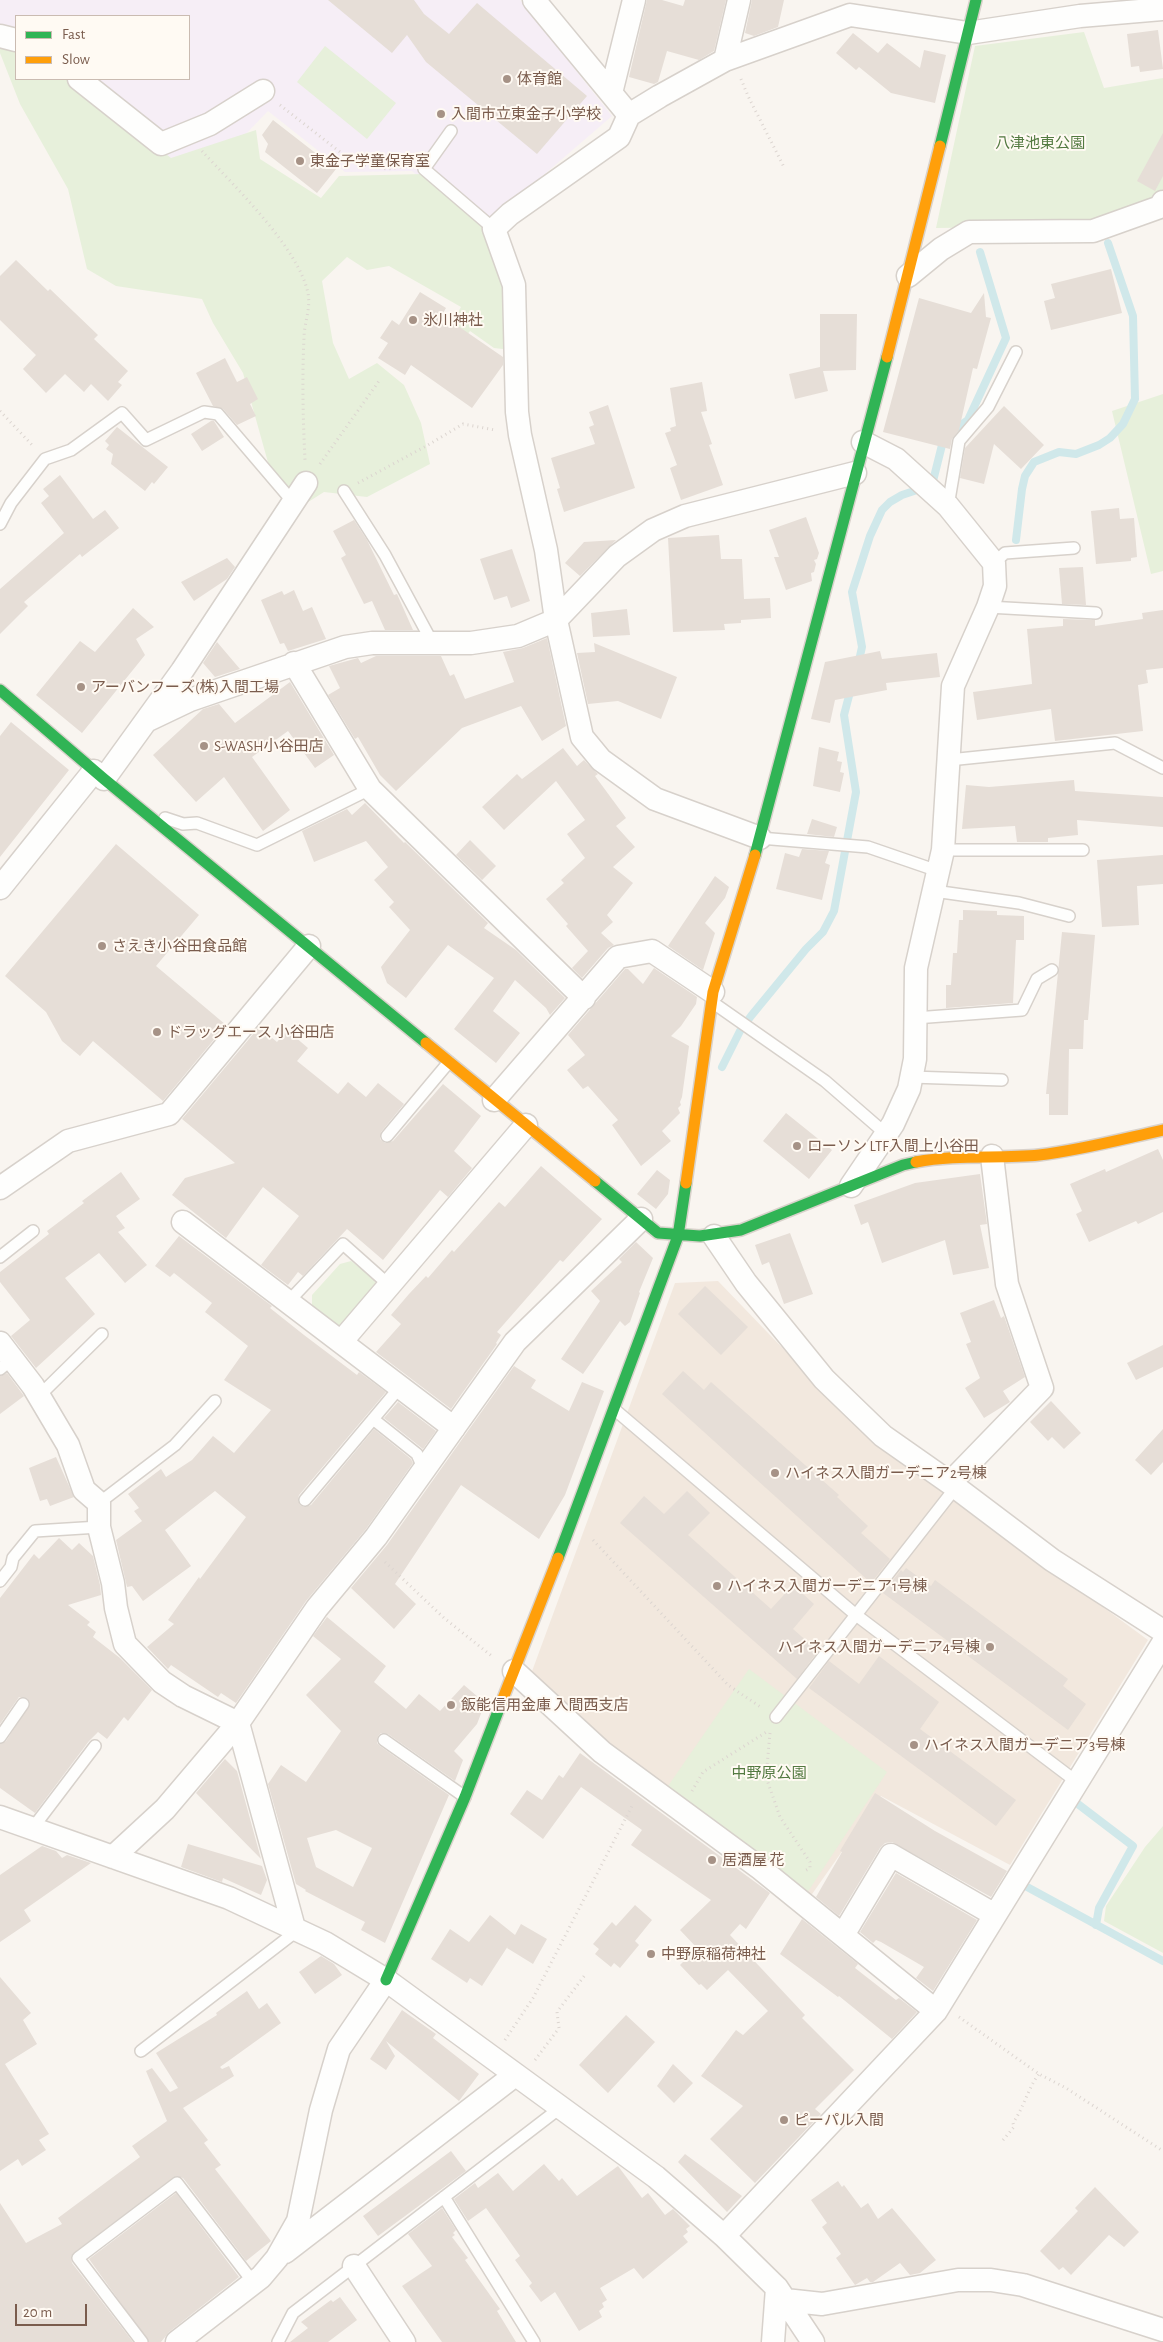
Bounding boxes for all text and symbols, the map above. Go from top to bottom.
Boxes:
legend [15,15,190,80]
text: Fast [62,27,85,42]
text: Slow [62,52,90,67]
place label: 体育館 [517,70,562,88]
marker: 体育館 [501,73,513,85]
place label: 入間市立東金子小学校 [451,105,601,123]
marker: 入間市立東金子小学校 [435,108,447,120]
park label: 八津池東公園 [995,134,1085,152]
place label: 東金子学童保育室 [310,152,430,170]
marker: 東金子学童保育室 [294,155,306,167]
place label: 氷川神社 [423,311,483,329]
marker: 氷川神社 [407,314,419,326]
place label: アーバンフーズ(株)入間工場 [91,678,279,696]
marker: アーバンフーズ(株)入間工場 [75,681,87,693]
place label: S-WASH小谷田店 [214,737,324,755]
marker: S-WASH小谷田店 [198,740,210,752]
place label: さえき小谷田食品館 [112,937,247,955]
marker: さえき小谷田食品館 [96,940,108,952]
place label: ドラッグエース 小谷田店 [167,1023,334,1041]
marker: ドラッグエース 小谷田店 [151,1026,163,1038]
place label: ローソン LTF入間上小谷田 [807,1137,979,1155]
marker: ローソン LTF入間上小谷田 [791,1140,803,1152]
place label: ハイネス入間ガーデニア2号棟 [785,1464,987,1482]
marker: ハイネス入間ガーデニア2号棟 [769,1467,781,1479]
place label: ハイネス入間ガーデニア1号棟 [727,1577,927,1595]
marker: ハイネス入間ガーデニア1号棟 [711,1580,723,1592]
place label: ハイネス入間ガーデニア4号棟 [778,1638,980,1656]
marker: ハイネス入間ガーデニア4号棟 [984,1641,996,1653]
place label: 飯能信用金庫 入間西支店 [461,1696,628,1714]
marker: 飯能信用金庫 入間西支店 [445,1699,457,1711]
place label: ハイネス入間ガーデニア3号棟 [924,1736,1125,1754]
marker: ハイネス入間ガーデニア3号棟 [908,1739,920,1751]
park label: 中野原公園 [732,1764,806,1782]
place label: 居酒屋 花 [722,1851,784,1869]
marker: 居酒屋 花 [706,1854,718,1866]
place label: 中野原稲荷神社 [661,1945,766,1963]
marker: 中野原稲荷神社 [645,1948,657,1960]
place label: ピーパル入間 [794,2111,884,2129]
marker: ピーパル入間 [778,2114,790,2126]
scale bar [18,2294,90,2326]
text: 20 m [23,2305,52,2320]

